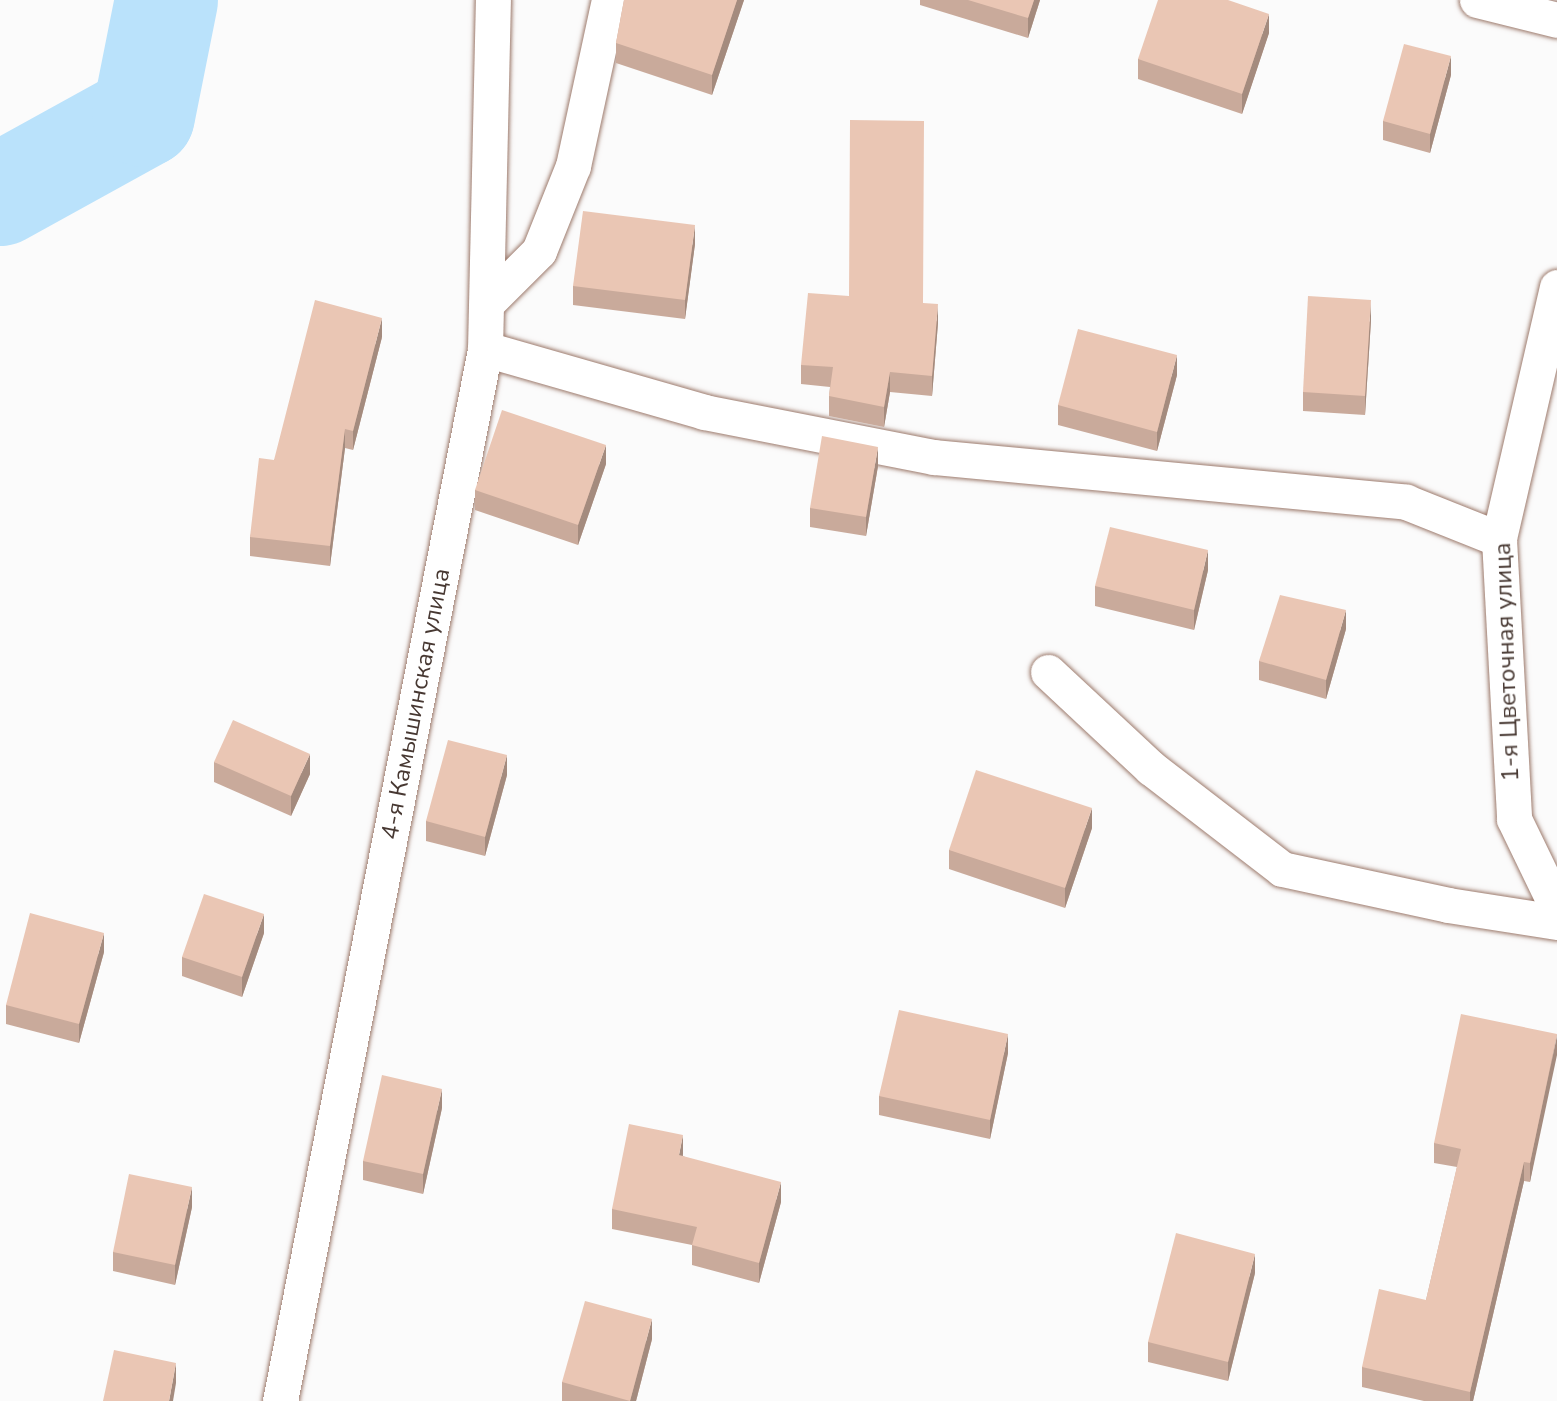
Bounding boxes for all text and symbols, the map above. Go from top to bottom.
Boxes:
street label: 1-я Цветочная улица [1488,542,1526,782]
street label: 4-я Камышинская улица [376,566,456,842]

